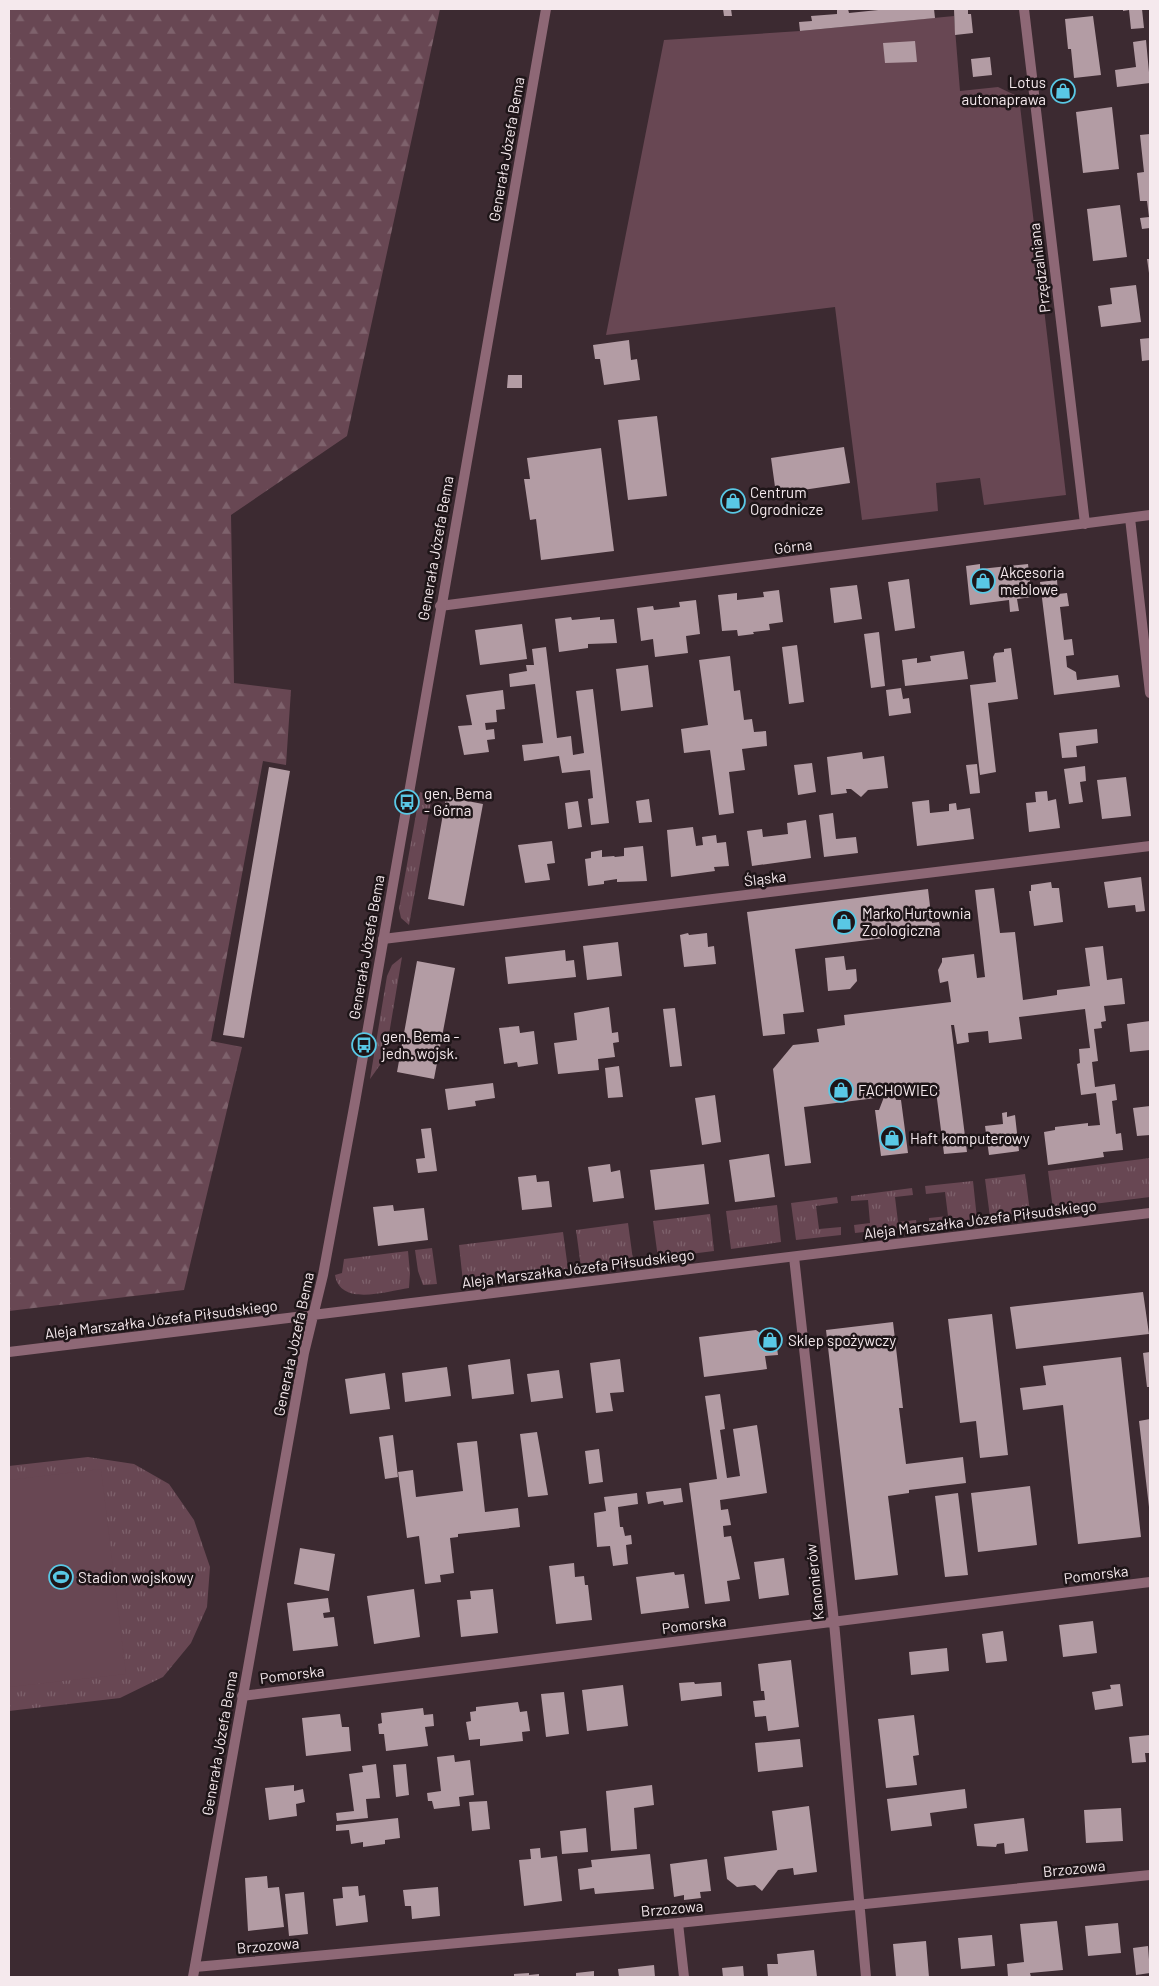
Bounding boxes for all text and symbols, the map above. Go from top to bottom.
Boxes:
place label: Lotus autonaprawa [962,73,1046,108]
street label: Generała Józefa Bema [484,75,528,223]
shop icon: Lotus autonaprawa [1050,78,1076,104]
street label: Przędzalniana [1025,222,1053,314]
street label: Generała Józefa Bema [413,474,457,622]
place label: Centrum Ogrodnicze [750,483,823,518]
shop icon: Centrum Ogrodnicze [720,488,746,514]
street label: Górna [773,535,813,557]
place label: Akcesoria meblowe [1000,563,1064,598]
shop icon: Akcesoria meblowe [970,568,996,594]
place label: gen. Bema - Górna [424,784,492,819]
bus stop icon: gen. Bema - Górna [394,789,420,815]
street label: Śląska [743,867,787,889]
street label: Generała Józefa Bema [344,873,388,1021]
place label: Marko Hurtownia Zoologiczna [862,904,971,939]
shop icon: Marko Hurtownia Zoologiczna [831,909,857,935]
place label: gen. Bema - jedn. wojsk. [381,1027,459,1062]
bus stop icon: gen. Bema - jedn. wojsk. [351,1032,377,1058]
shop icon: FACHOWIEC [828,1077,854,1103]
place label: FACHOWIEC [858,1081,938,1099]
shop icon: Haft komputerowy [879,1125,905,1151]
place label: Haft komputerowy [910,1129,1030,1147]
street label: Aleja Marszałka Józefa Piłsudskiego [863,1196,1097,1242]
street label: Aleja Marszałka Józefa Piłsudskiego [461,1245,695,1291]
street label: Generała Józefa Bema [269,1270,317,1418]
street label: Aleja Marszałka Józefa Piłsudskiego [44,1296,278,1342]
shop icon: Sklep spożywczy [757,1327,783,1353]
place label: Sklep spożywczy [788,1331,896,1349]
street label: Kanonierów [801,1543,827,1621]
street label: Pomorska [1063,1561,1129,1587]
sports icon: Stadion wojskowy [48,1564,74,1590]
place label: Stadion wojskowy [78,1568,194,1586]
street label: Pomorska [661,1611,727,1637]
street label: Pomorska [259,1661,325,1687]
street label: Generała Józefa Bema [197,1669,241,1817]
street label: Brzozowa [1042,1856,1106,1880]
street label: Brzozowa [640,1896,704,1920]
street label: Brzozowa [236,1933,300,1957]

